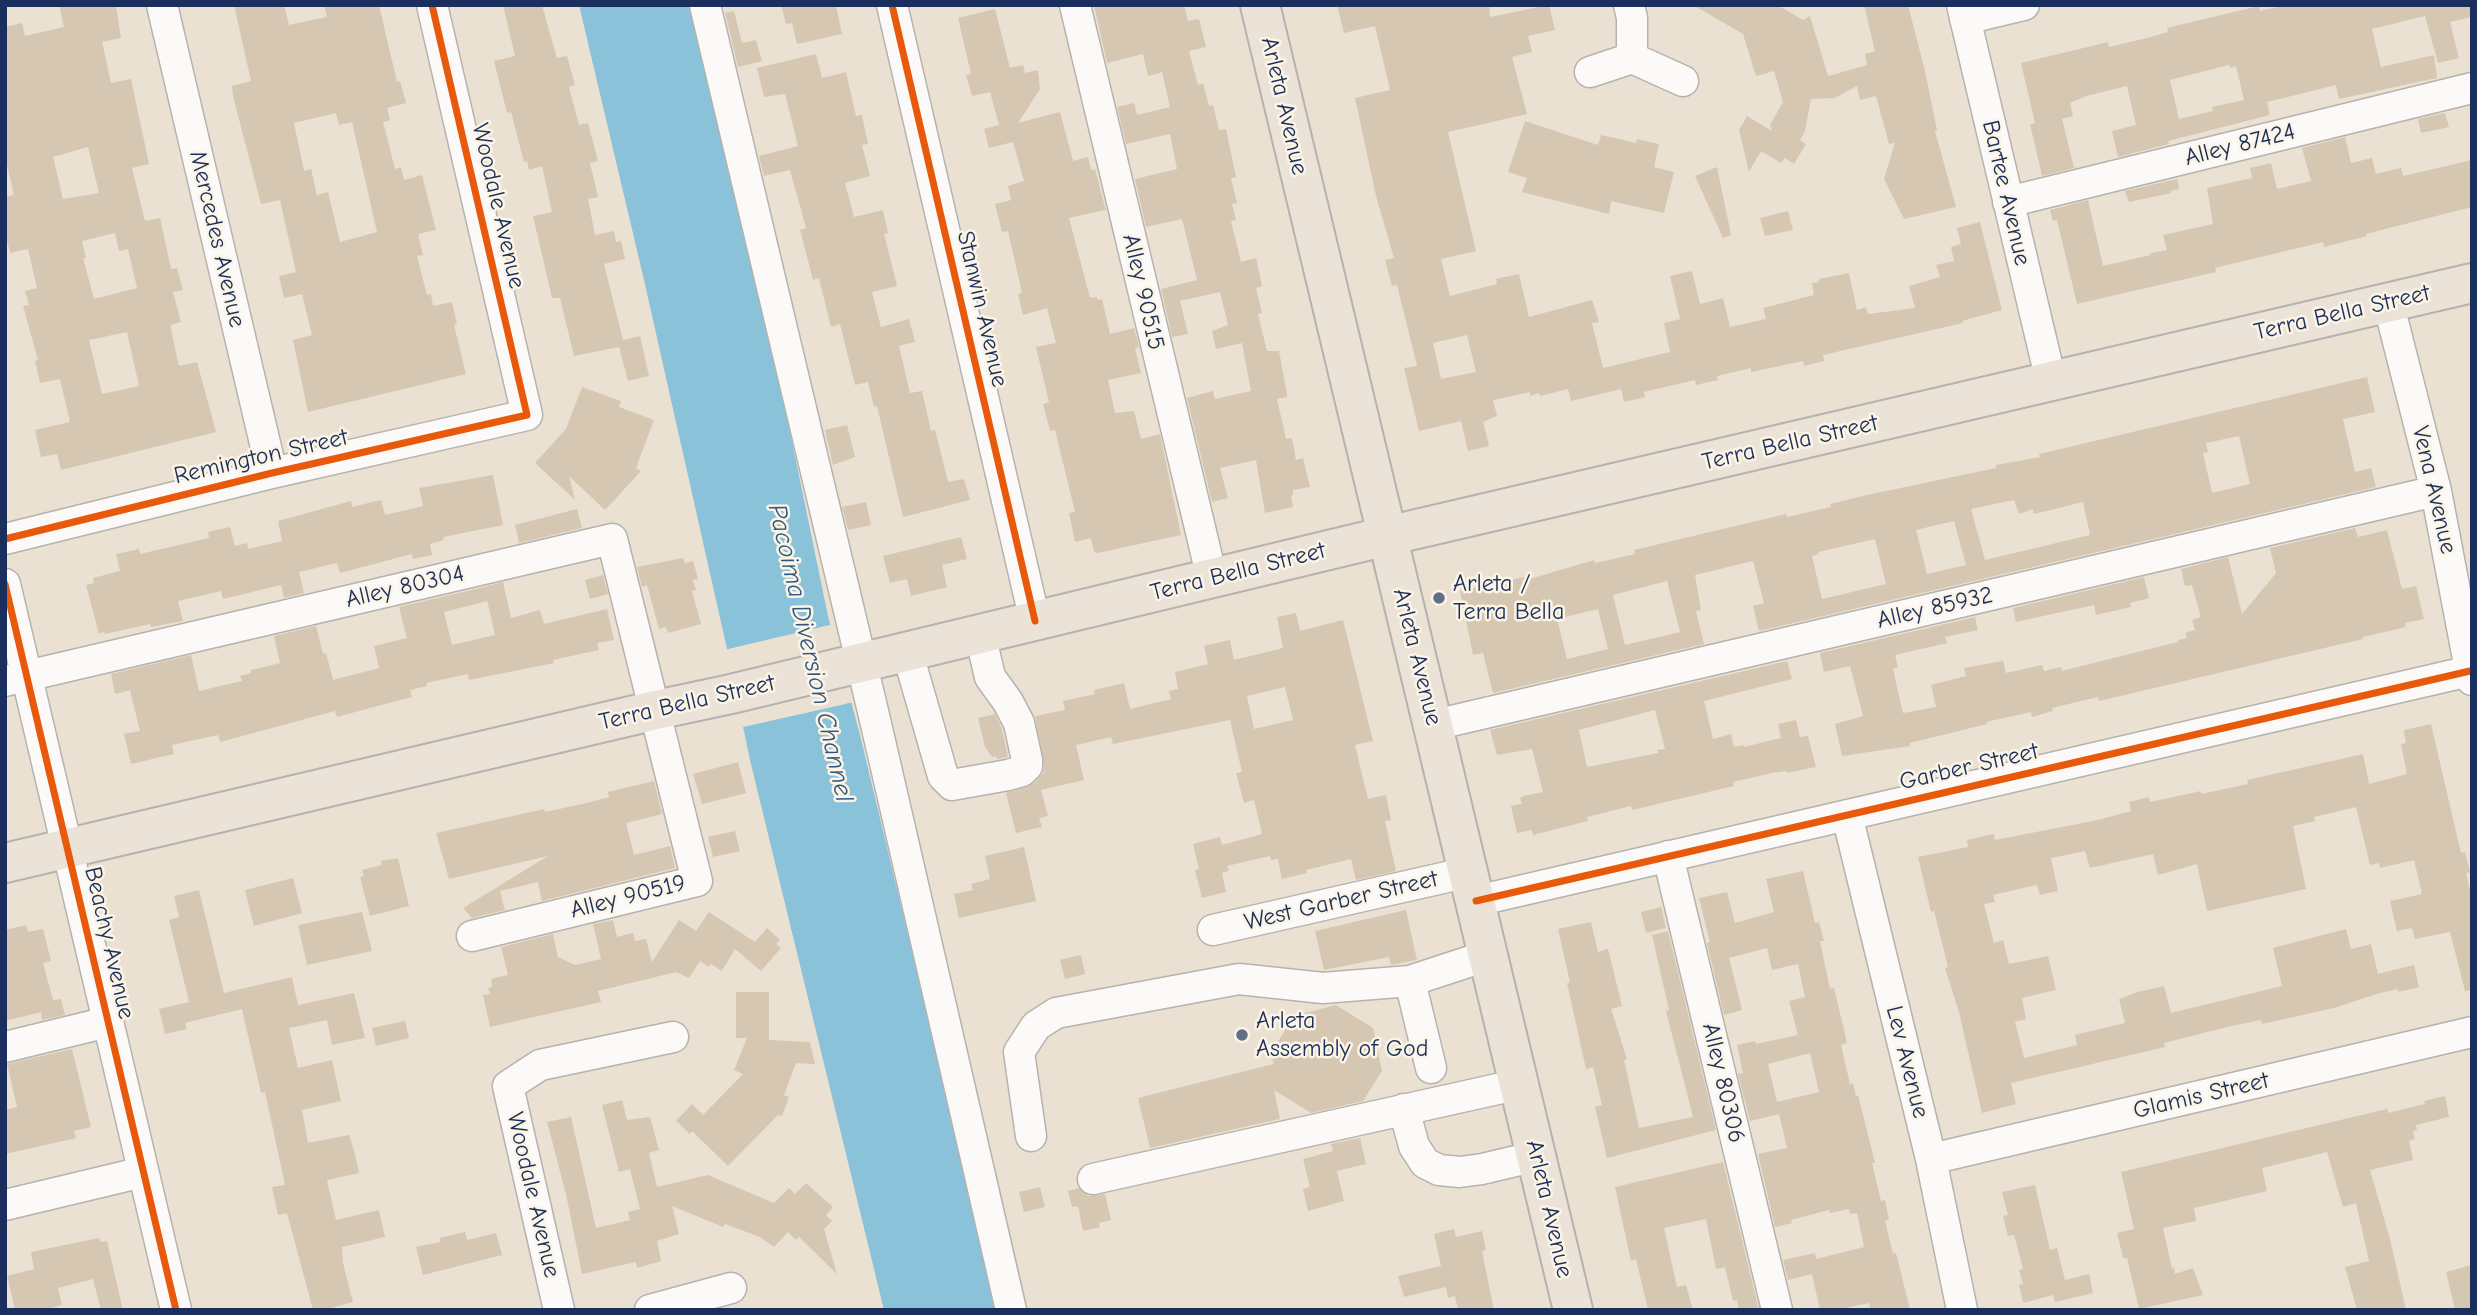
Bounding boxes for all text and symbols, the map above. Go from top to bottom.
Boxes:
street label: Arleta Avenue [1254,34,1314,178]
street label: Alley 87424 [2182,117,2298,173]
street label: Bartee Avenue [1975,118,2037,268]
street label: Woodale Avenue [465,121,531,291]
street label: Mercedes Avenue [183,148,251,330]
street label: Stanwin Avenue [950,228,1014,390]
street label: Alley 90515 [1116,231,1170,353]
street label: Terra Bella Street [2251,279,2433,347]
street label: Terra Bella Street [1699,409,1881,477]
street label: Remington Street [171,423,351,491]
street label: Vena Avenue [2405,423,2463,557]
water label: Pacoima Diversion Channel [761,501,859,805]
street label: Terra Bella Street [1147,536,1329,608]
street label: Alley 80304 [343,559,467,615]
place label: Arleta / Terra Bella [1453,570,1564,626]
street label: Alley 85932 [1874,581,1996,635]
street label: Arleta Avenue [1386,585,1448,729]
marker: Arleta / Terra Bella [1431,590,1447,606]
street label: Terra Bella Street [596,669,778,737]
street label: Garber Street [1897,737,2041,797]
street label: Beachy Avenue [77,864,141,1022]
street label: West Garber Street [1241,865,1441,937]
street label: Alley 90519 [567,869,689,925]
street label: Lev Avenue [1879,1003,1935,1121]
place label: Arleta Assembly of God [1256,1007,1428,1063]
street label: Alley 80306 [1695,1020,1751,1146]
marker: Arleta Assembly of God [1234,1027,1250,1043]
street label: Glamis Street [2130,1066,2272,1126]
street label: Woodale Avenue [500,1110,566,1280]
street label: Arleta Avenue [1519,1137,1579,1281]

